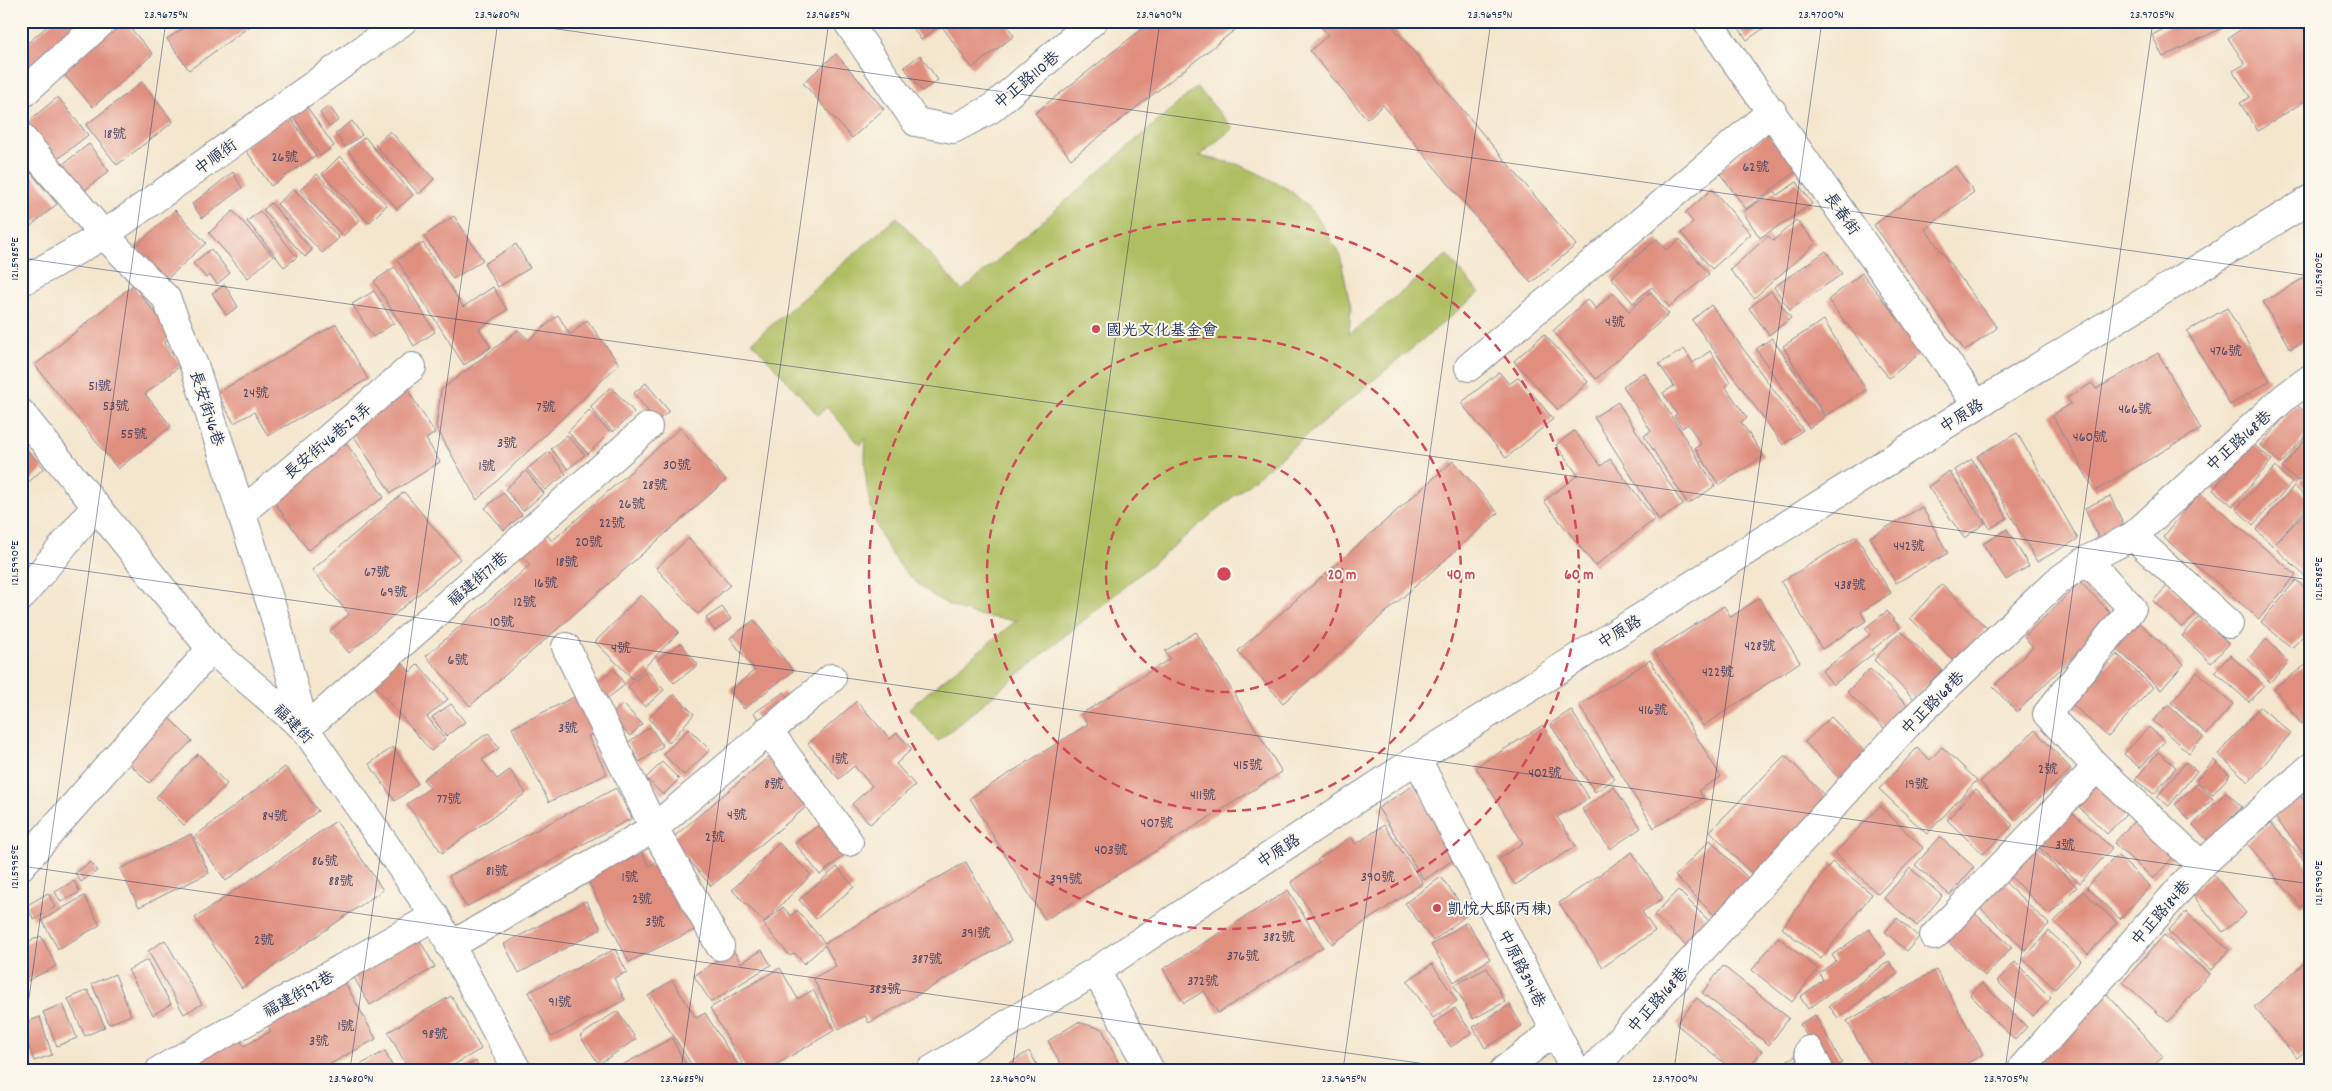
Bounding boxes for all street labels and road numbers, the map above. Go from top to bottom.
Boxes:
street label: 中正路110巷 [990,46,1066,115]
street label: 中順街 [190,135,243,181]
street label: 長春街 [1818,188,1864,241]
street label: 長安街46巷 [183,368,229,450]
street label: 中原路 [1936,395,1989,440]
street label: 長安街46巷29弄 [280,398,378,486]
street label: 中正路168巷 [2202,406,2278,478]
street label: 福建街71巷 [443,547,514,613]
street label: 中原路 [1594,611,1647,656]
street label: 中正路168巷 [1897,667,1971,741]
street label: 福建街 [267,700,317,750]
street label: 中原路 [1253,829,1306,875]
street label: 中正路184巷 [2127,876,2197,952]
street label: 中原路394巷 [1491,926,1550,1012]
street label: 中正路168巷 [1623,963,1695,1039]
street label: 福建街92巷 [259,966,339,1024]

